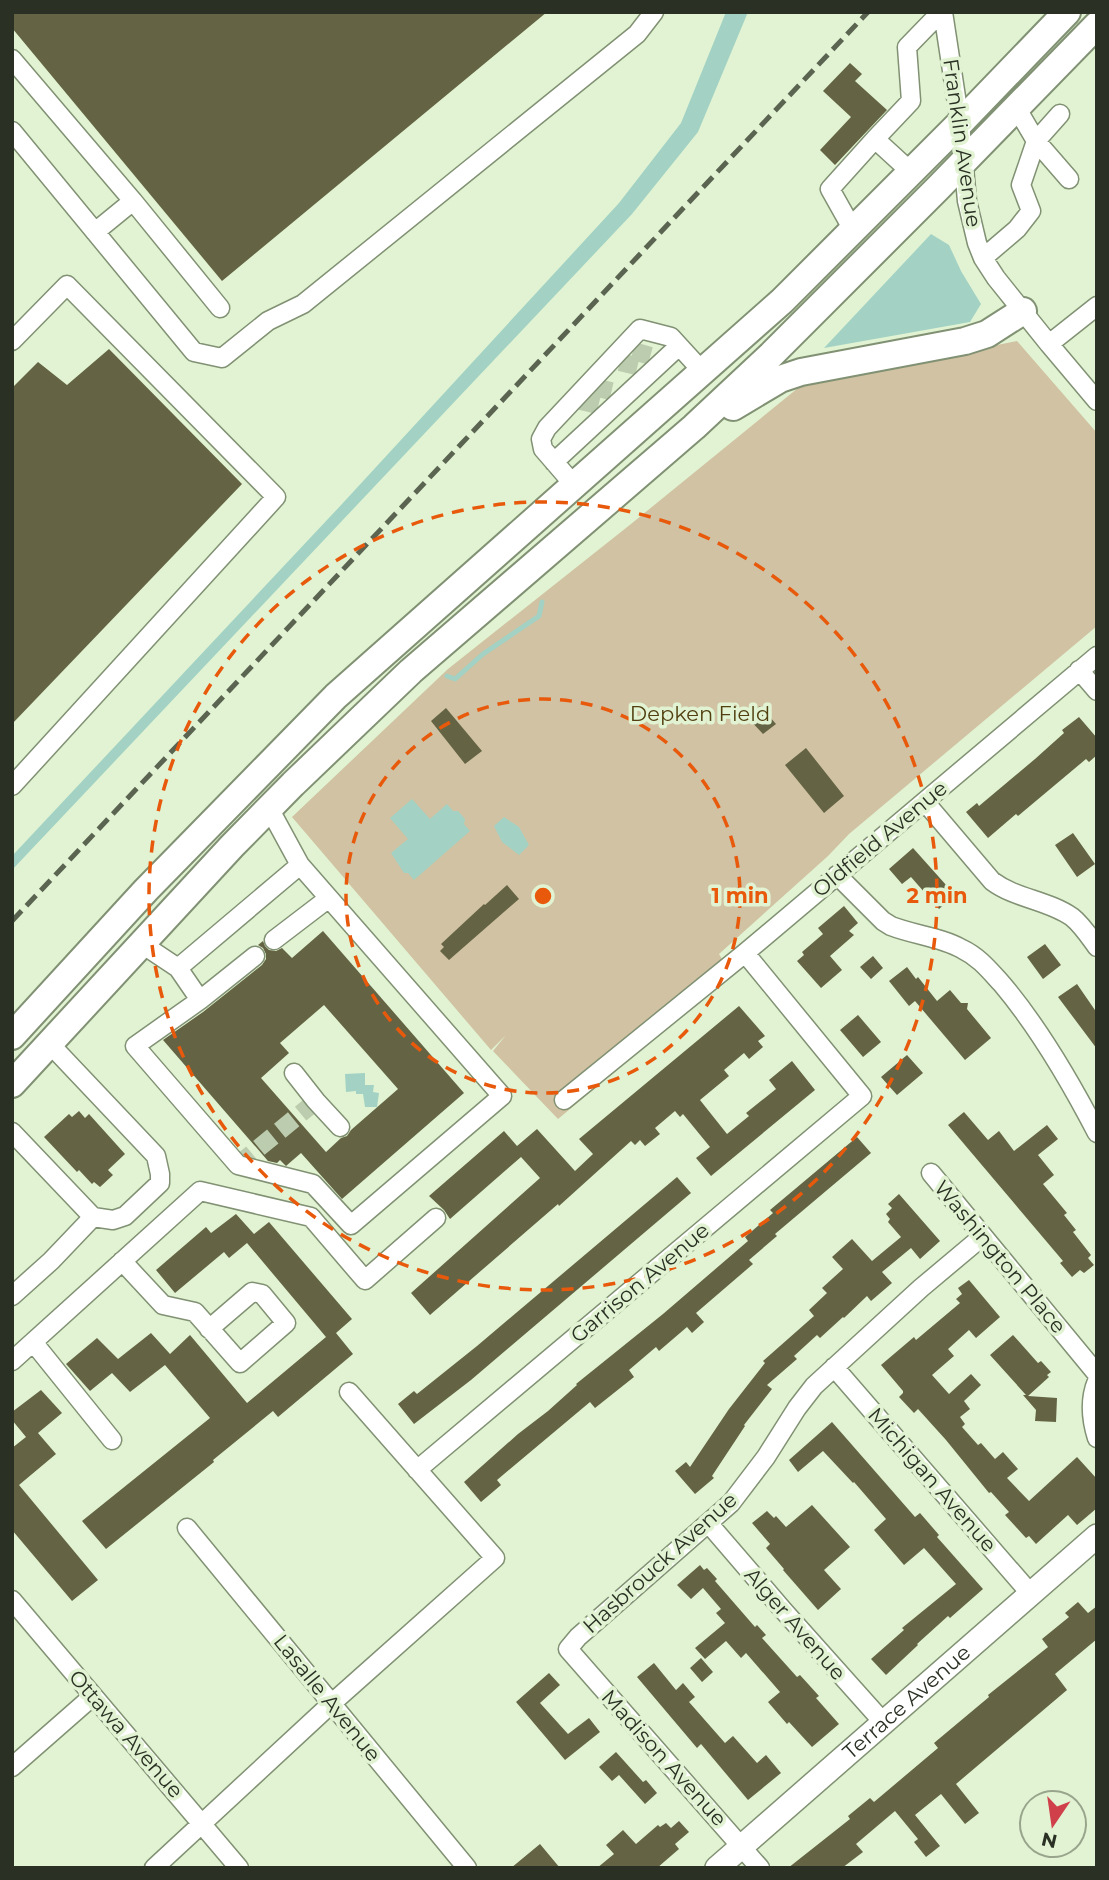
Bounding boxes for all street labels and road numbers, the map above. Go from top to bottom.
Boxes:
street label: Franklin Avenue [938,57,987,229]
street label: Oldfield Avenue [808,775,952,902]
street label: Washington Place [929,1175,1072,1338]
street label: Garrison Avenue [565,1217,714,1348]
street label: Michigan Avenue [863,1402,1002,1557]
street label: Hasbrouck Avenue [578,1487,742,1638]
street label: Alger Avenue [740,1562,851,1685]
street label: Lasalle Avenue [269,1629,386,1766]
street label: Terrace Avenue [838,1639,975,1764]
street label: Ottawa Avenue [64,1665,189,1803]
street label: Madison Avenue [597,1684,732,1831]

